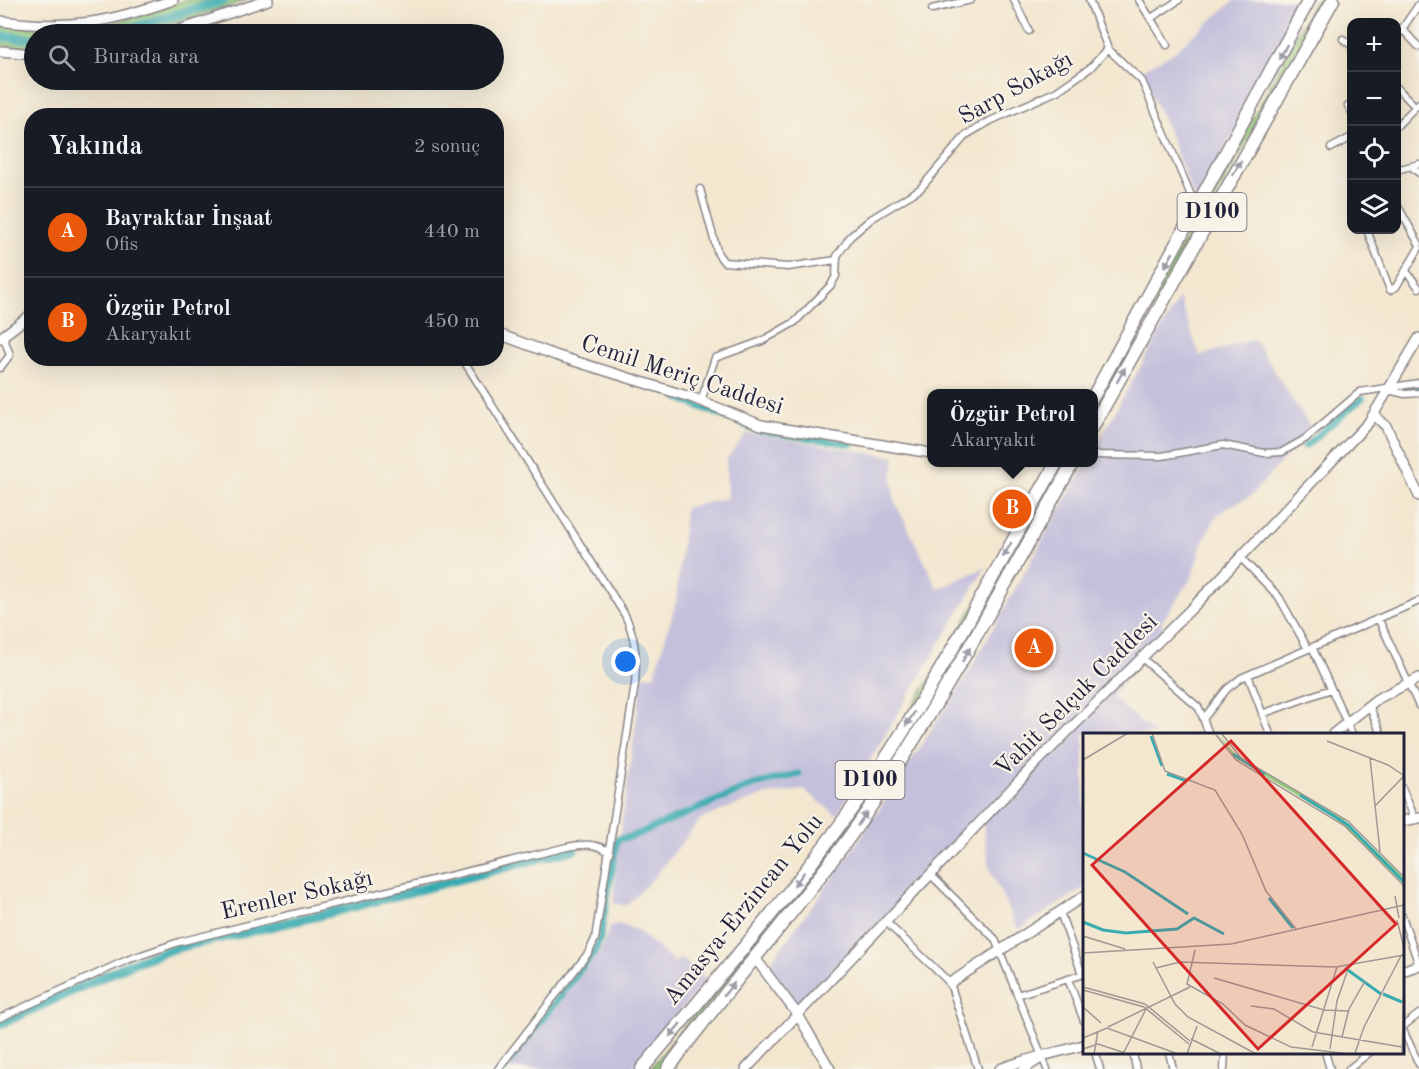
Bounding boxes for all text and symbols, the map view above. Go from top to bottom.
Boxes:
map controls [1347,18,1401,234]
button: + [1347,18,1401,72]
search box [24,24,504,90]
icon: search [45,41,78,74]
one-way arrow [1278,44,1288,61]
text: Burada ara [93,46,199,68]
street label: Sarp Sokağı [955,48,1077,130]
button: − [1347,72,1401,126]
button: locate [1347,126,1401,180]
text: Yakında [48,134,143,160]
text: 2 sonuç [414,137,480,157]
one-way arrow [1232,159,1242,176]
button: layers [1347,180,1401,234]
road number: D100 [1178,193,1246,231]
text: Bayraktar İnşaat [105,208,272,230]
text: A [60,222,75,242]
text: 440 m [424,222,480,242]
text: Ofis [105,235,138,255]
one-way arrow [1164,252,1174,269]
text: Özgür Petrol [105,298,231,320]
text: B [60,312,75,332]
text: 450 m [424,312,480,332]
text: Akaryakıt [105,325,191,345]
street label: Cemil Meriç Caddesi [578,332,786,420]
one-way arrow [1116,366,1126,383]
popup [927,389,1098,467]
text: Özgür Petrol [950,404,1075,426]
text: Akaryakıt [950,431,1036,451]
pin: B [992,486,1032,532]
one-way arrow [1002,542,1012,559]
street label: Vahit Selçuk Caddesi [991,610,1163,782]
pin: A [1014,626,1054,670]
your location [611,647,640,676]
one-way arrow [961,647,972,663]
one-way arrow [904,711,915,727]
inset map [1083,733,1404,1054]
road number: D100 [836,761,904,799]
street label: Amasya-Erzincan Yolu [660,810,828,1010]
one-way arrow [856,811,867,827]
street label: Erenler Sokağı [219,867,375,925]
one-way arrow [792,871,805,887]
one-way arrow [722,982,735,997]
one-way arrow [669,1022,682,1037]

